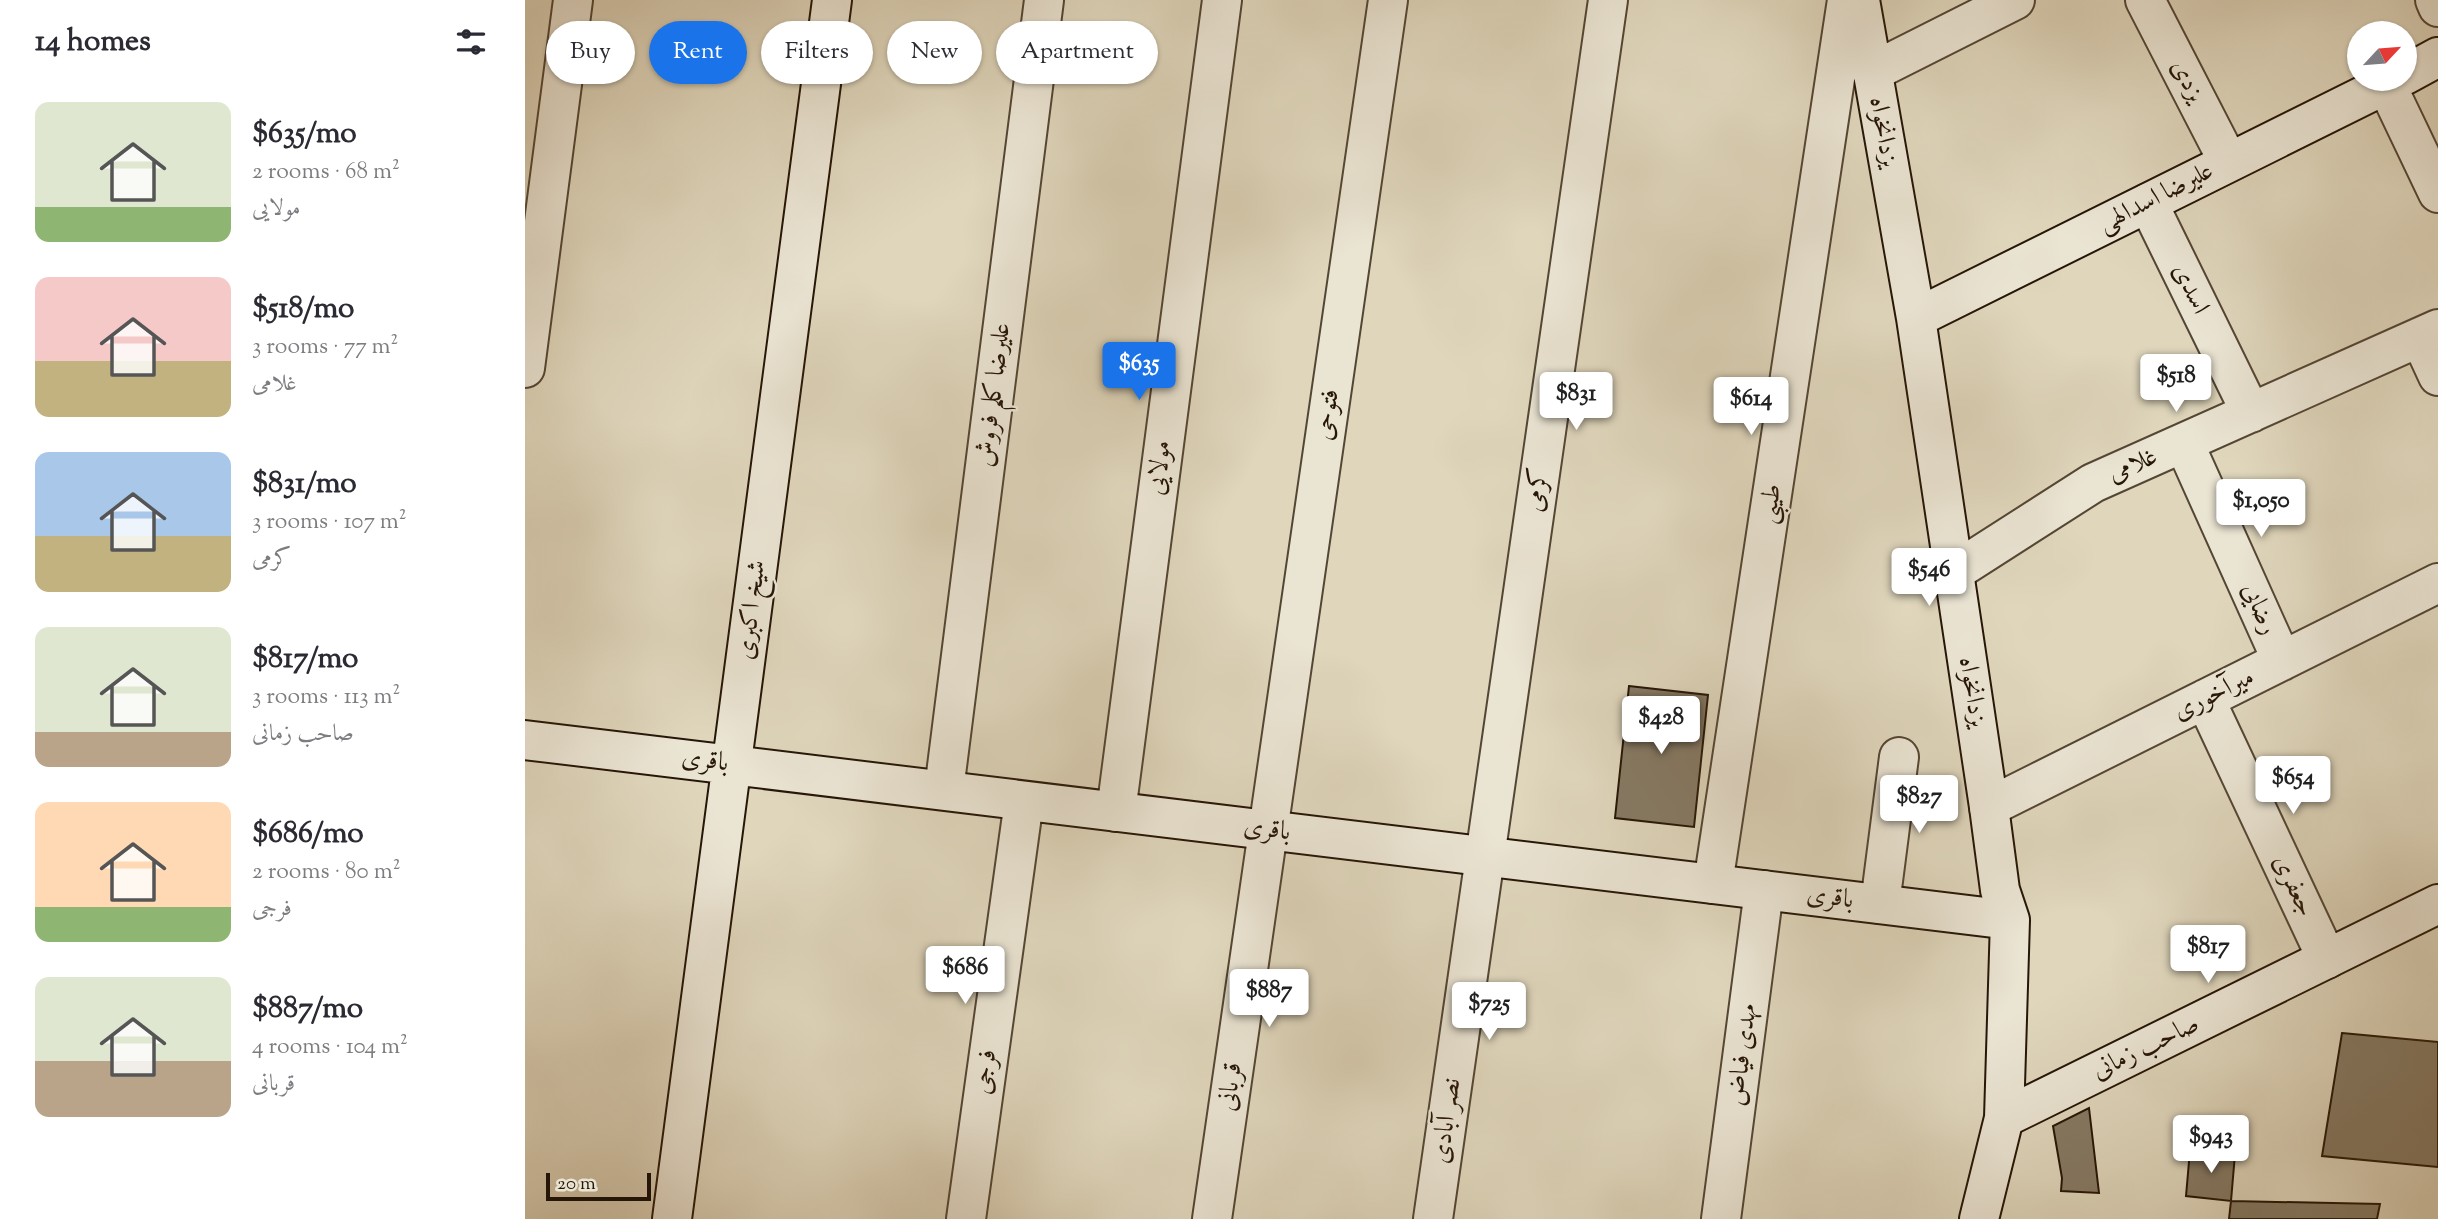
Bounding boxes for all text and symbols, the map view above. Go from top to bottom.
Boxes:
text: 14 homes [35,21,151,64]
chip: Buy [546,21,635,84]
chip: Rent [649,21,747,84]
chip: Filters [761,21,873,84]
chip: New [887,21,982,84]
chip: Apartment [996,21,1158,84]
north arrow [2347,21,2417,91]
map controls [2347,21,2417,91]
icon: filters [452,23,490,61]
street label: یزدی [2161,53,2215,111]
street label: یزدانخواه [1859,94,1908,172]
text: $635/mo [252,113,357,156]
icon: home [91,130,175,214]
street label: علیرضا اسدالهی [2092,153,2220,243]
text: 2 rooms · 68 m² [252,156,400,189]
text: مولایی [252,193,301,226]
street label: اسدی [2162,257,2218,321]
text: $518/mo [252,288,354,331]
icon: home [91,305,175,389]
street label: علیرضا کلم فروش [967,321,1026,470]
text: 3 rooms · 77 m² [252,331,398,364]
pin: $635 [1098,342,1180,402]
text: $635 [1119,348,1159,381]
pin: $518 [2135,354,2217,414]
text: $518 [2156,360,2196,393]
text: غلامی [252,368,297,401]
pin: $831 [1535,372,1617,432]
text: $831 [1556,378,1596,411]
pin: $614 [1710,378,1792,437]
text: $614 [1730,383,1772,416]
street label: فتوحی [1306,387,1350,443]
street label: مولایی [1138,439,1182,497]
street label: غلامی [2102,439,2164,493]
text: $831/mo [252,463,357,506]
street label: کرمی [1517,465,1559,515]
icon: home [91,480,175,564]
pin: $1,050 [2204,480,2318,539]
street label: طیبی [1750,481,1792,527]
text: $1,050 [2232,485,2290,518]
text: 3 rooms · 107 m² [252,506,407,539]
text: کرمی [252,543,291,576]
pin: $546 [1888,548,1970,608]
text: $546 [1908,554,1950,587]
street label: شیخ اکبری [728,558,779,662]
street label: رضایی [2231,577,2287,641]
text: $817/mo [252,638,358,681]
street label: یزدانخواه [1948,654,1996,732]
icon: home [91,655,175,739]
street label: میرآخوری [2167,659,2261,731]
text: 3 rooms · 113 m² [252,681,400,714]
pin: $428 [1620,696,1702,756]
text: $428 [1638,702,1684,735]
text: صاحب زمانی [252,718,354,751]
street label: باقری [679,740,731,782]
pin: $654 [2252,756,2334,816]
text: $654 [2271,762,2315,795]
pin: $827 [1878,776,1960,835]
text: $827 [1896,781,1942,814]
street label: باقری [1241,809,1293,851]
text: $686/mo [252,813,364,856]
icon: home [91,830,175,914]
street label: جعفری [2262,849,2324,923]
text: 2 rooms · 80 m² [252,856,400,889]
street label: باقری [1804,877,1856,919]
text: فرجی [252,893,292,926]
pin: $817 [2167,926,2249,985]
text: $817 [2186,931,2230,964]
pin: $686 [924,946,1006,1006]
text: $686 [942,952,988,985]
pin: $887 [1228,970,1310,1029]
text: $887 [1246,975,1292,1008]
pin: $725 [1448,982,1530,1042]
text: $887/mo [252,988,363,1031]
text: $725 [1468,988,1510,1021]
street label: مهدی فیاض [1718,1002,1768,1108]
icon: home [91,1005,175,1089]
street label: صاحب زمانی [2086,1006,2206,1090]
text: 4 rooms · 104 m² [252,1031,408,1064]
street label: فرجی [965,1047,1007,1097]
street label: قربانی [1209,1060,1253,1114]
text: قربانی [252,1068,295,1101]
street label: نصر آبادی [1423,1076,1471,1166]
pin: $943 [2170,1116,2252,1175]
text: $943 [2189,1121,2233,1154]
scale bar [546,1170,651,1202]
text: 20 m [557,1171,596,1198]

